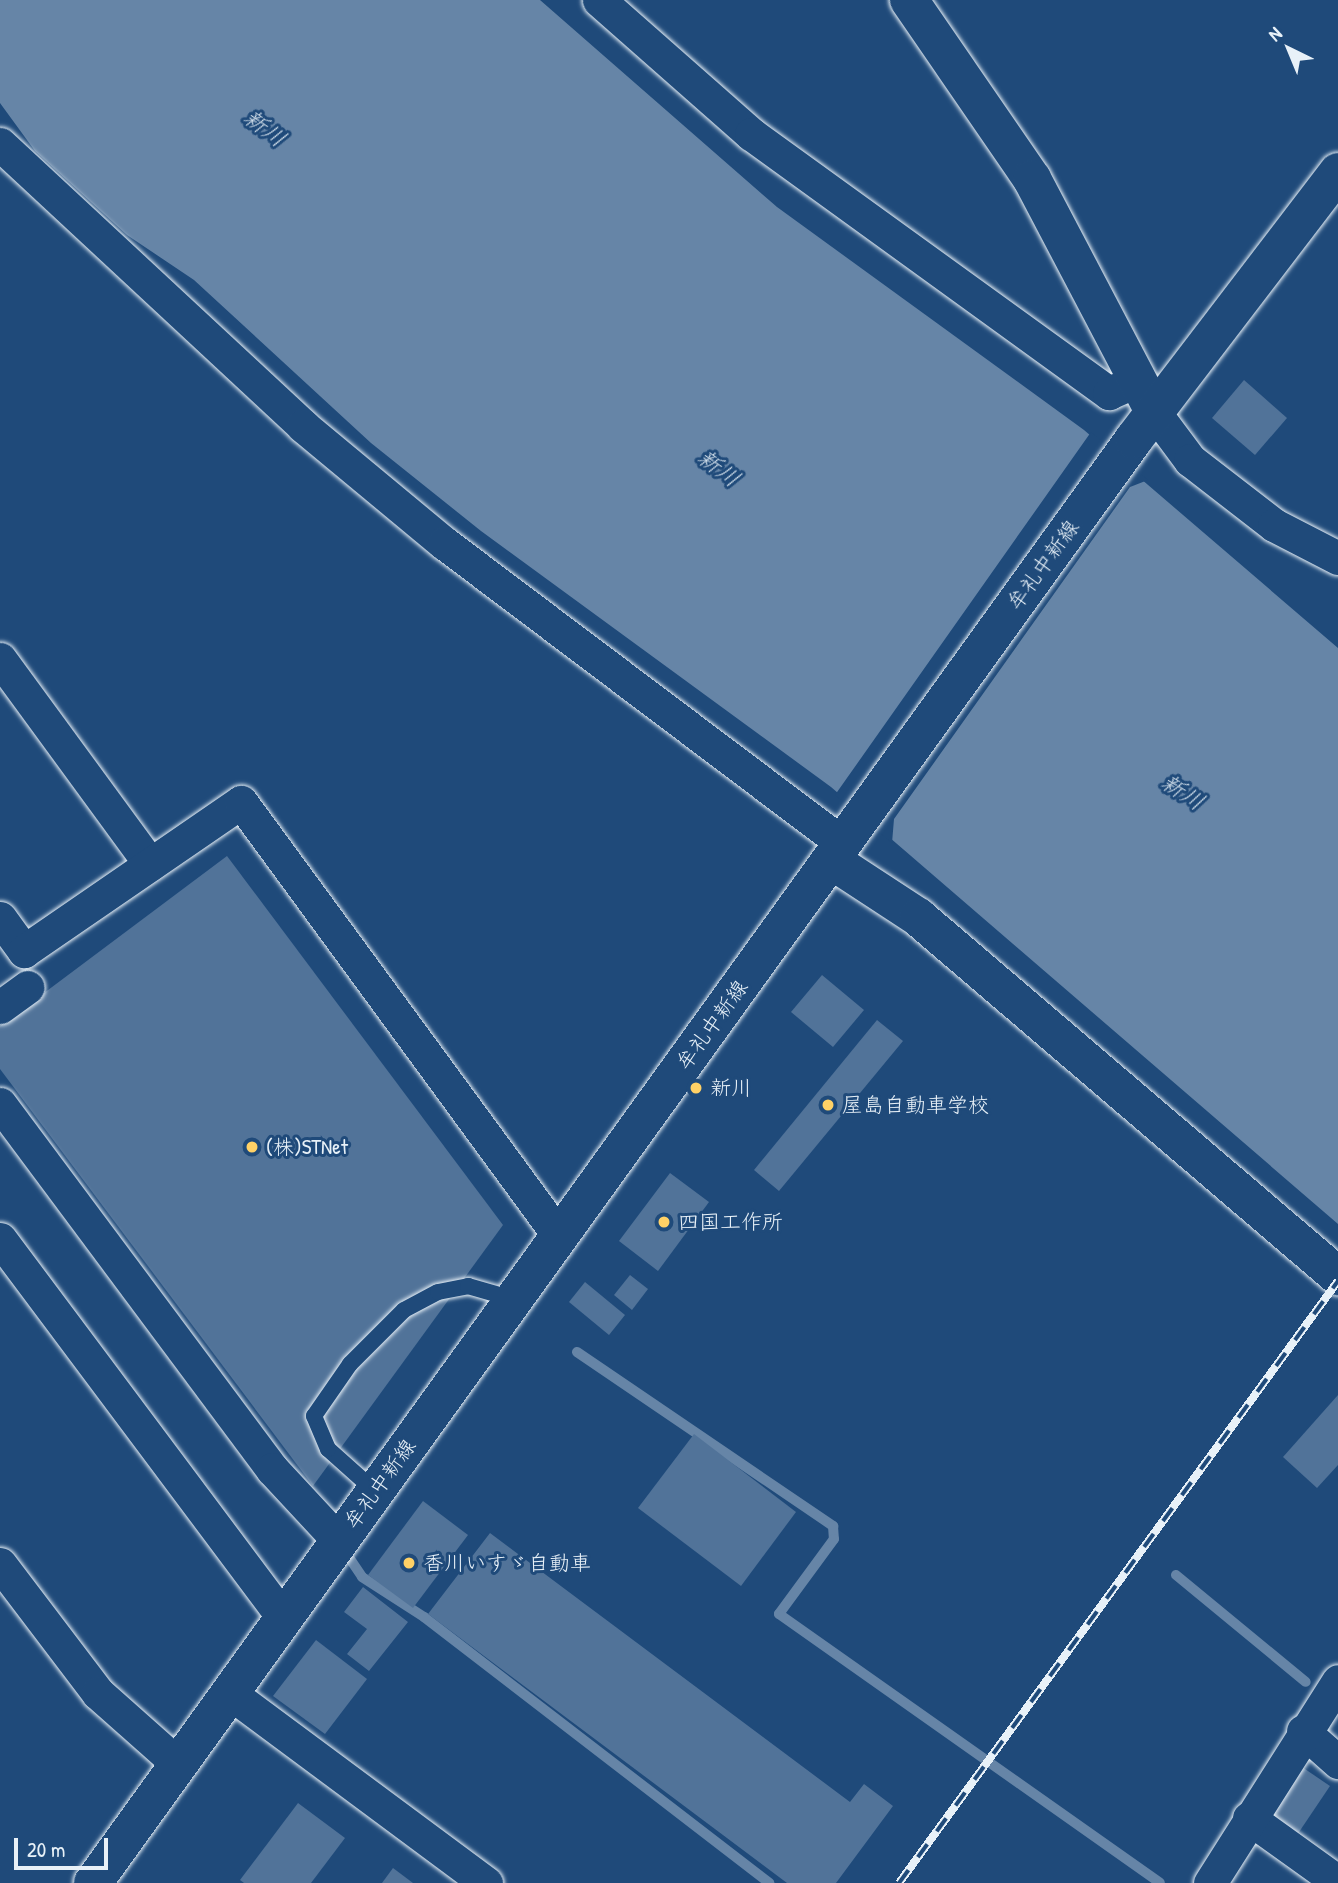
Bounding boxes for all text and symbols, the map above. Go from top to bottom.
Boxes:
north arrow [1254,14,1324,84]
text: N [1262,21,1287,47]
water label: 新川 [238,103,292,153]
water label: 新川 [692,443,746,493]
street label: 牟礼中新線 [1002,515,1084,615]
water label: 新川 [1156,768,1210,816]
street label: 牟礼中新線 [671,975,753,1075]
place label: 新川 [710,1075,752,1101]
marker: 新川 [688,1080,704,1096]
place label: 屋島自動車学校 [842,1092,989,1118]
marker: 屋島自動車学校 [820,1097,836,1113]
place label: (株)STNet [266,1134,348,1160]
marker: (株)STNet [244,1139,260,1155]
place label: 四国工作所 [678,1209,783,1235]
marker: 四国工作所 [656,1214,672,1230]
street label: 牟礼中新線 [339,1434,421,1534]
place label: 香川いすゞ自動車 [423,1550,591,1576]
marker: 香川いすゞ自動車 [401,1555,417,1571]
scale bar [18,1824,112,1868]
text: 20 m [27,1835,65,1864]

